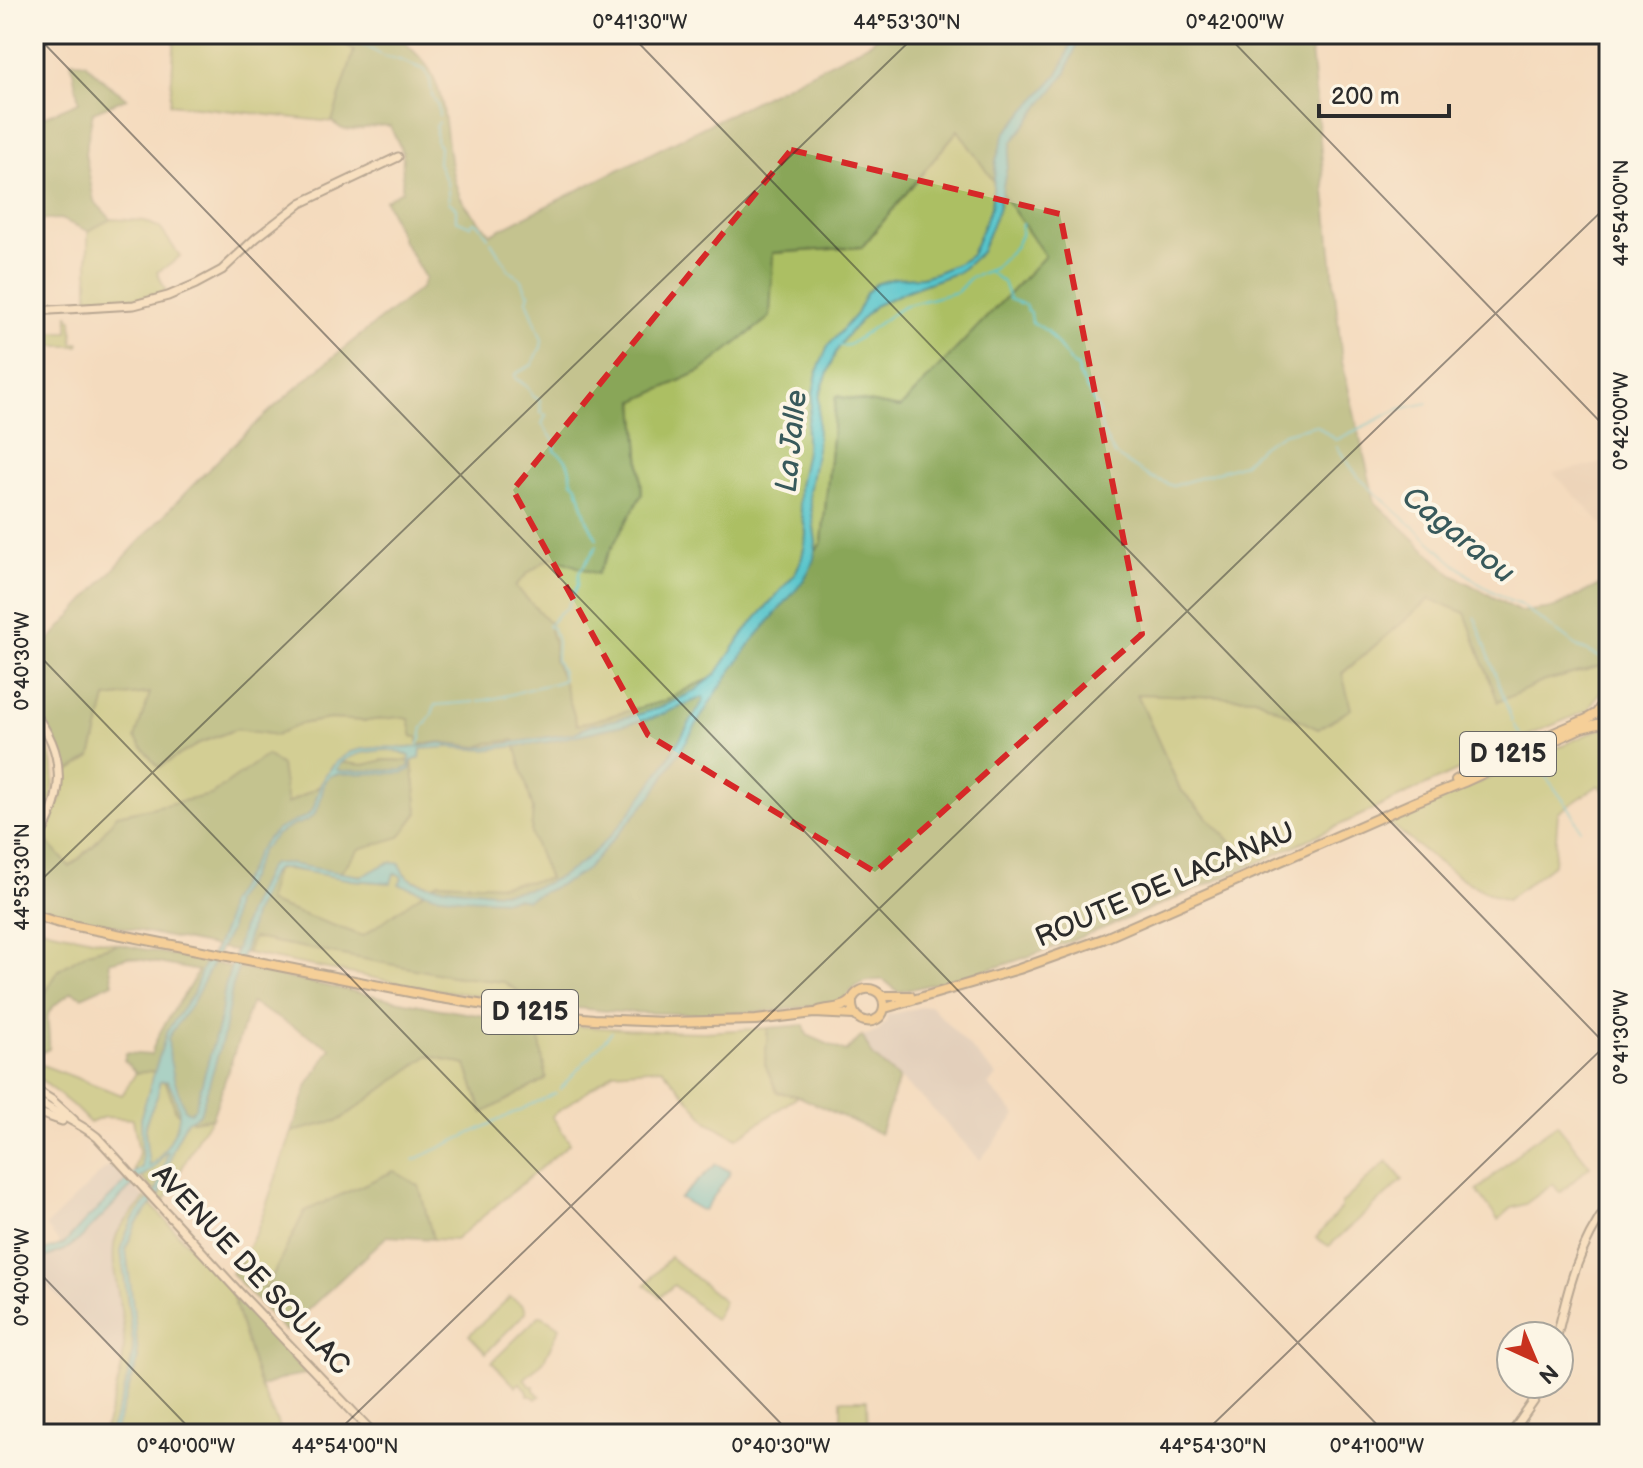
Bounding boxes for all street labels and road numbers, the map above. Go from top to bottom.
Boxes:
road number: D 1215 [1460,732,1556,776]
street label: ROUTE DE LACANAU [1030,815,1300,955]
road number: D 1215 [482,990,578,1034]
street label: AVENUE DE SOULAC [145,1158,357,1382]

